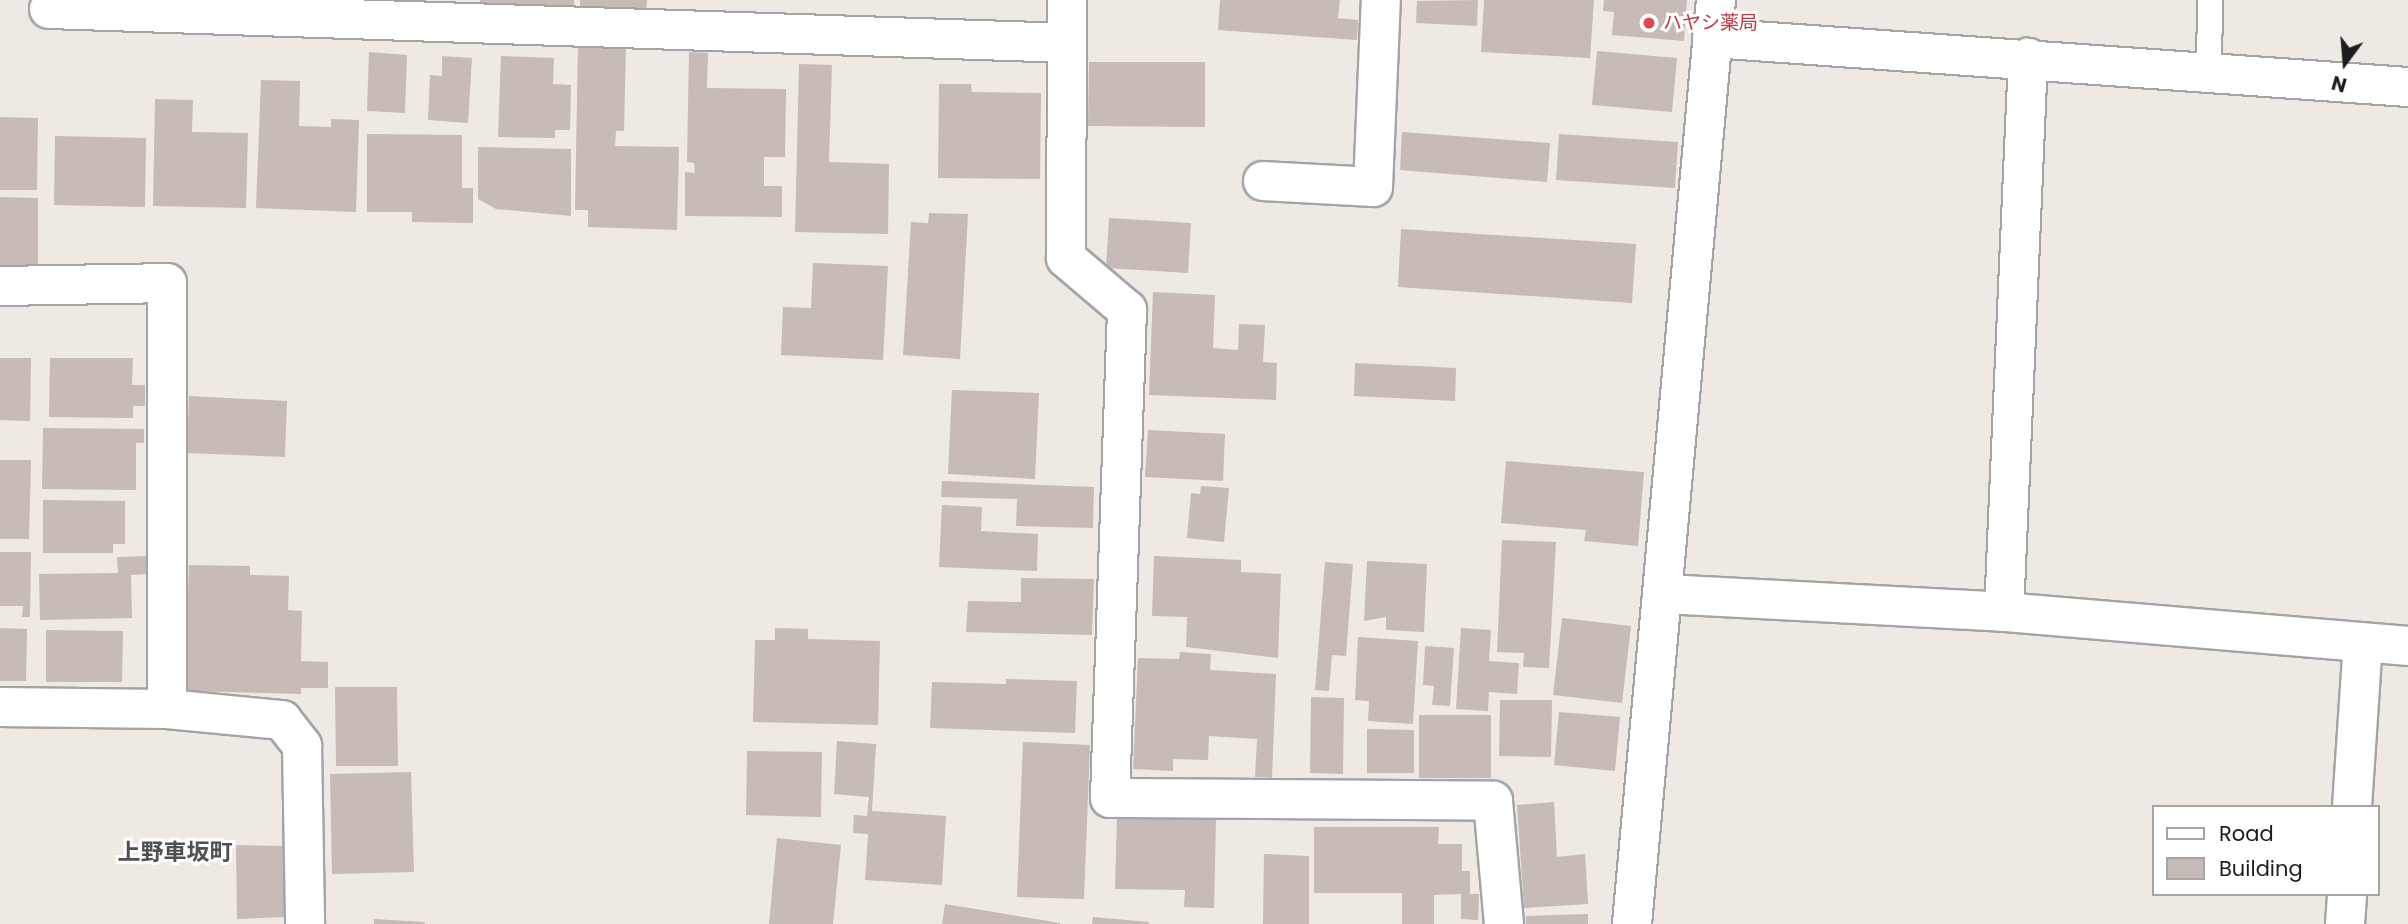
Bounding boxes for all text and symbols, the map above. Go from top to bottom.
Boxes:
place label: ハヤシ薬局 [1663,12,1758,34]
marker: ハヤシ薬局 [1641,15,1657,31]
north arrow [2310,28,2380,98]
text: N [2328,69,2350,99]
legend [2152,805,2380,896]
text: Road [2219,819,2274,848]
district label: 上野車坂町 [118,838,232,866]
text: Building [2219,854,2303,883]

